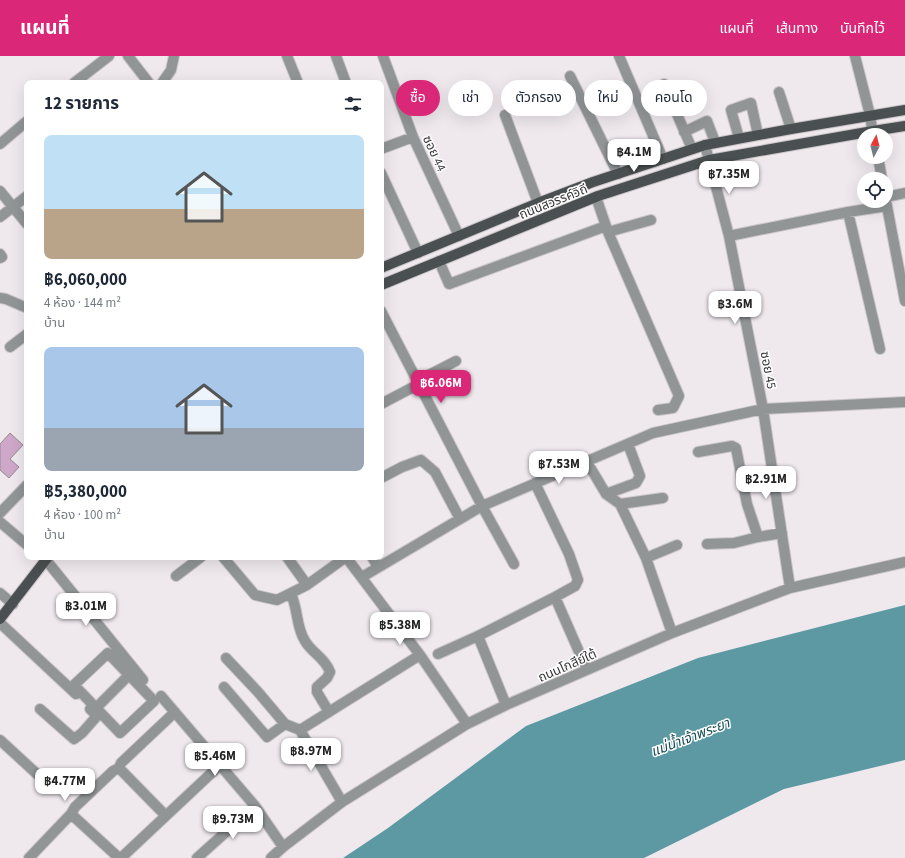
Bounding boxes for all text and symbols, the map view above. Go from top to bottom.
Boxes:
text: แผนที่ [20,15,70,42]
text: แผนที่ [720,19,754,39]
text: เส้นทาง [776,19,818,39]
text: บันทึกไว้ [840,19,885,39]
chip: ซื้อ [396,80,440,116]
chip: เช่า [448,80,493,116]
chip: ตัวกรอง [501,80,576,116]
chip: ใหม่ [584,80,633,116]
chip: คอนโด [641,80,707,116]
text: 12 รายการ [44,92,119,116]
icon: filters [342,93,364,115]
north arrow [857,128,893,164]
map controls [857,128,893,208]
street label: ซอย 44 [418,132,450,175]
pin: ฿4.1M [606,139,662,173]
text: ฿4.1M [616,143,652,161]
icon: home [168,161,240,233]
pin: ฿7.35M [696,161,762,195]
text: ฿7.35M [708,165,750,183]
button: locate [857,172,893,208]
street label: ถนนสวรรค์วิถี [516,180,590,224]
text: ฿6,060,000 [44,268,127,292]
pin: ฿3.6M [707,291,763,325]
text: 4 ห้อง · 144 m² [44,294,121,312]
text: ฿3.6M [717,295,753,313]
text: บ้าน [44,314,65,332]
street label: ซอย 45 [756,350,780,391]
pin: ฿6.06M [408,370,474,404]
icon: home [168,373,240,445]
text: ฿6.06M [420,374,462,392]
pin: ฿7.53M [526,451,592,485]
text: ฿7.53M [538,455,580,473]
pin: ฿2.91M [733,466,799,500]
text: ฿2.91M [745,470,787,488]
text: ฿5,380,000 [44,480,127,504]
text: 4 ห้อง · 100 m² [44,506,121,524]
text: บ้าน [44,526,65,544]
pin: ฿3.01M [53,593,119,627]
text: ฿3.01M [65,597,107,615]
pin: ฿5.38M [367,612,433,646]
text: ฿5.38M [379,616,421,634]
street label: ถนนโกสีย์ใต้ [535,645,600,687]
water label: แม่น้ำเจ้าพระยา [648,712,734,762]
pin: ฿8.97M [278,738,344,772]
text: ฿8.97M [290,742,332,760]
pin: ฿5.46M [182,743,248,777]
text: ฿5.46M [194,747,236,765]
pin: ฿4.77M [32,768,98,802]
text: ฿4.77M [44,772,86,790]
pin: ฿9.73M [200,806,266,840]
text: ฿9.73M [212,810,254,828]

